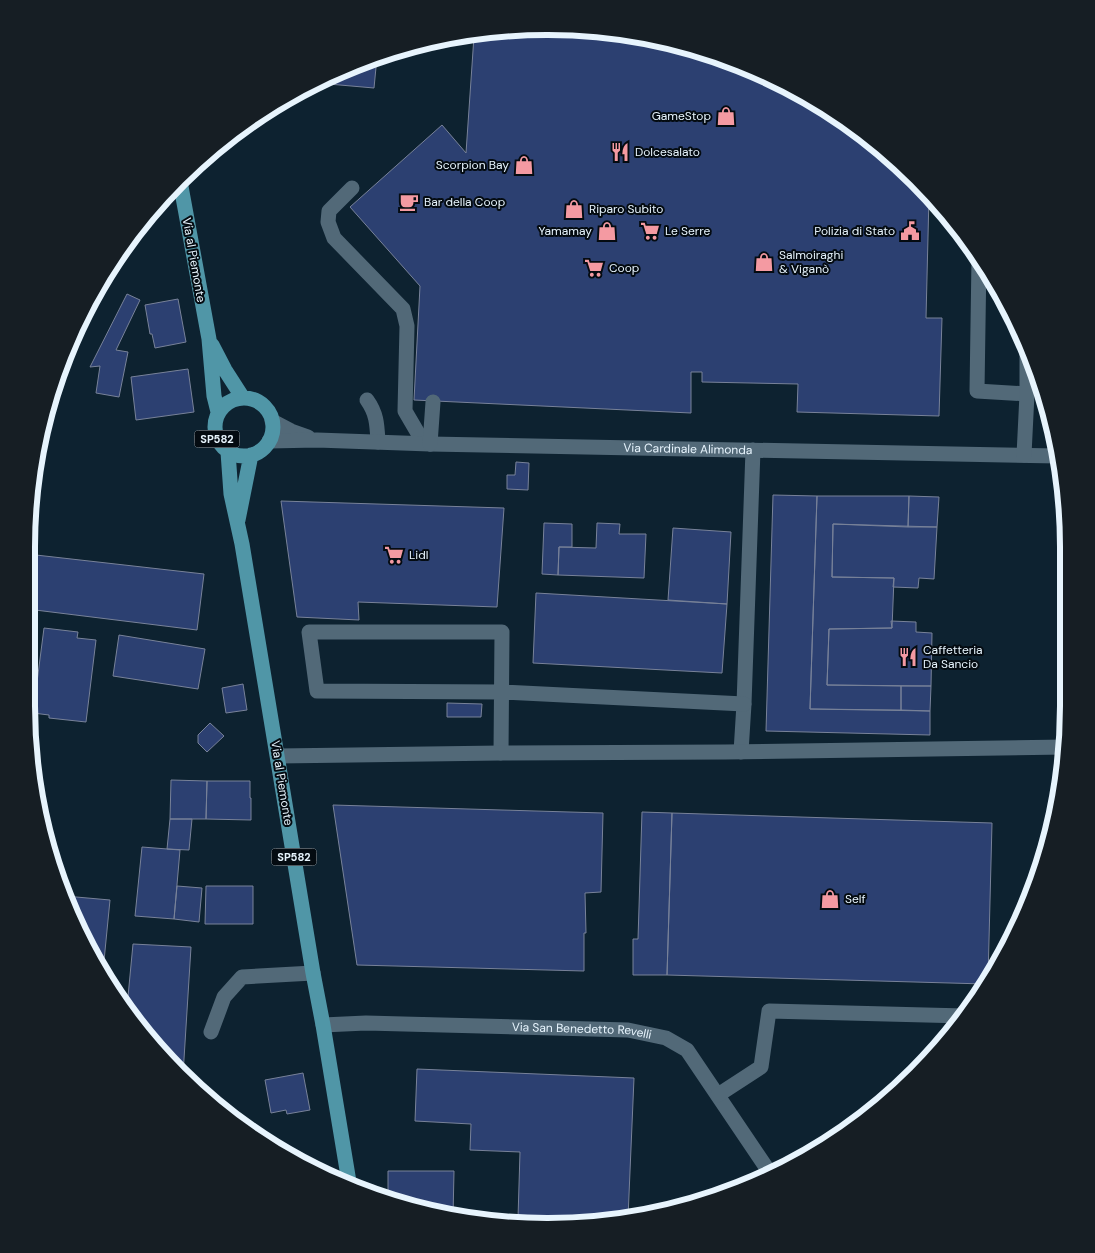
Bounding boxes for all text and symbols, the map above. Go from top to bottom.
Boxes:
shop icon: GameStop [715,105,737,127]
place label: GameStop [652,108,711,124]
restaurant icon: Dolcesalato [609,141,631,163]
place label: Dolcesalato [635,144,700,160]
shop icon: Scorpion Bay [513,154,535,176]
place label: Scorpion Bay [436,157,509,173]
cafe icon: Bar della Coop [398,191,420,213]
place label: Bar della Coop [424,194,505,210]
shop icon: Riparo Subito [563,198,585,220]
place label: Riparo Subito [589,201,663,217]
street label: Via al Piemonte [179,216,209,304]
shop icon: Yamamay [596,220,618,242]
supermarket icon: Le Serre [639,220,661,242]
public building icon: Polizia di Stato [899,220,921,242]
place label: Yamamay [538,223,592,239]
place label: Le Serre [665,223,711,239]
place label: Polizia di Stato [814,223,895,239]
place label: Salmoiraghi & Viganò [779,247,843,277]
shop icon: Salmoiraghi & Viganò [753,251,775,273]
supermarket icon: Coop [583,257,605,279]
place label: Coop [609,260,639,276]
road number: SP582 [194,430,240,448]
street label: Via Cardinale Alimonda [623,440,752,458]
supermarket icon: Lidl [383,544,405,566]
place label: Lidl [409,547,428,563]
place label: Caffetteria Da Sancio [923,642,983,672]
restaurant icon: Caffetteria Da Sancio [897,646,919,668]
street label: Via al Piemonte [267,739,297,827]
road number: SP582 [272,849,316,866]
shop icon: Self [819,888,841,910]
place label: Self [845,891,866,907]
street label: Via San Benedetto Revelli [512,1019,653,1043]

